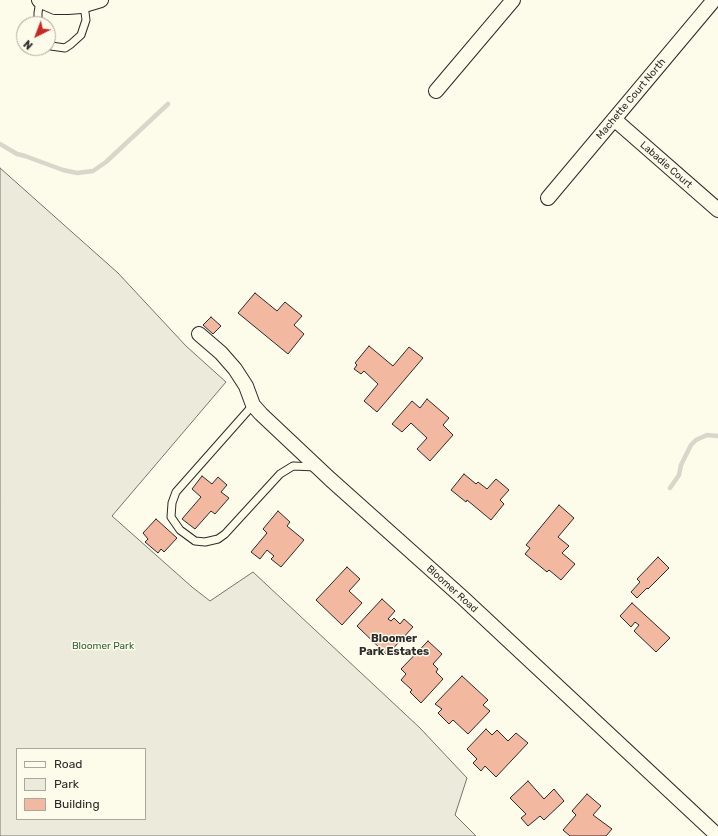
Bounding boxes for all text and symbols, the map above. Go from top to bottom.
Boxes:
north arrow [16,16,56,56]
text: N [21,37,36,52]
street label: Machette Court North [594,56,668,142]
street label: Labadie Court [637,139,695,191]
street label: Bloomer Road [424,563,480,615]
district label: Bloomer Park Estates [359,632,429,658]
park label: Bloomer Park [72,640,134,652]
legend [16,748,146,820]
text: Road [54,757,82,771]
text: Park [54,777,79,791]
text: Building [54,797,100,811]

